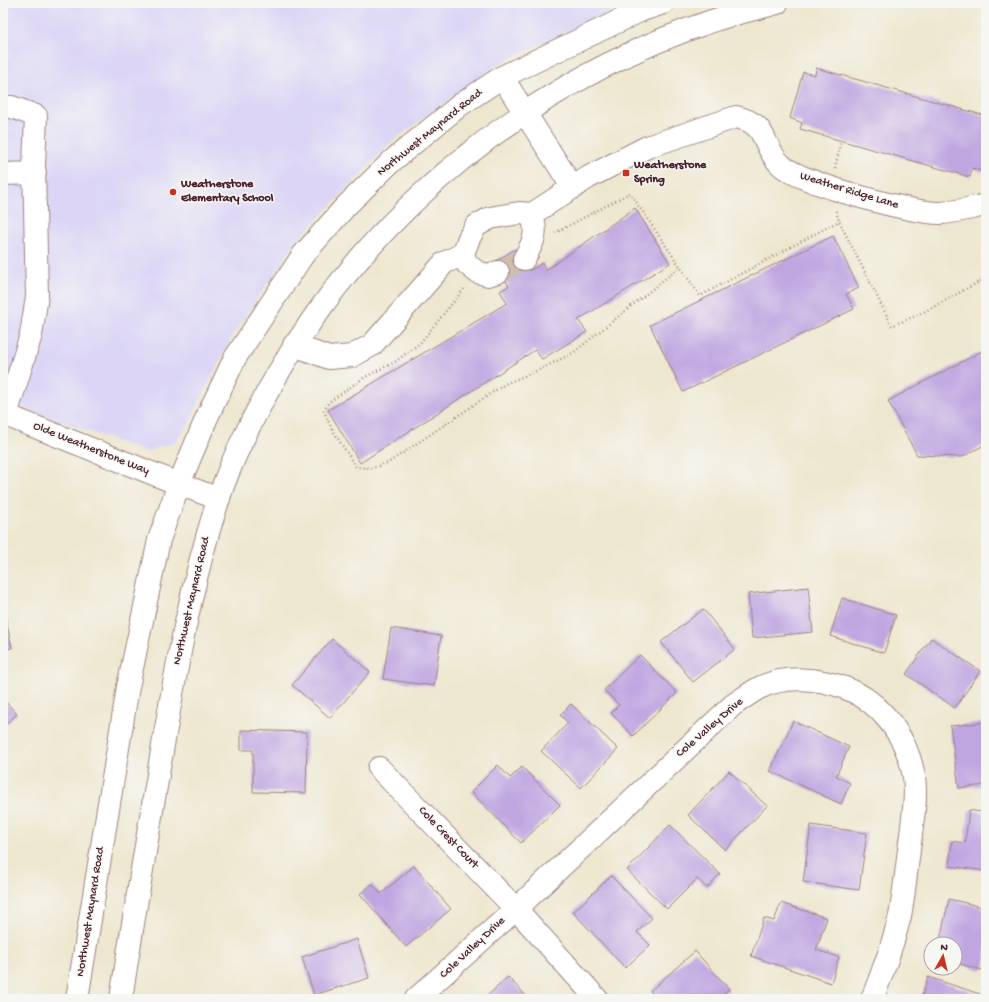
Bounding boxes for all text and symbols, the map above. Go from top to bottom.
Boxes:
street label: Northwest Maynard Road [375,86,486,180]
place label: Weatherstone Spring [633,159,707,187]
marker: Weatherstone Spring [621,168,631,178]
street label: Weather Ridge Lane [798,169,901,213]
place label: Weatherstone Elementary School [180,178,274,206]
marker: Weatherstone Elementary School [168,187,178,197]
street label: Olde Weatherstone Way [31,419,151,479]
street label: Northwest Maynard Road [170,535,214,666]
street label: Cole Valley Drive [674,695,747,761]
street label: Cole Crest Court [415,804,482,873]
street label: Northwest Maynard Road [74,845,108,978]
street label: Cole Valley Drive [437,914,509,982]
north arrow [923,936,963,976]
text: N [940,942,949,955]

